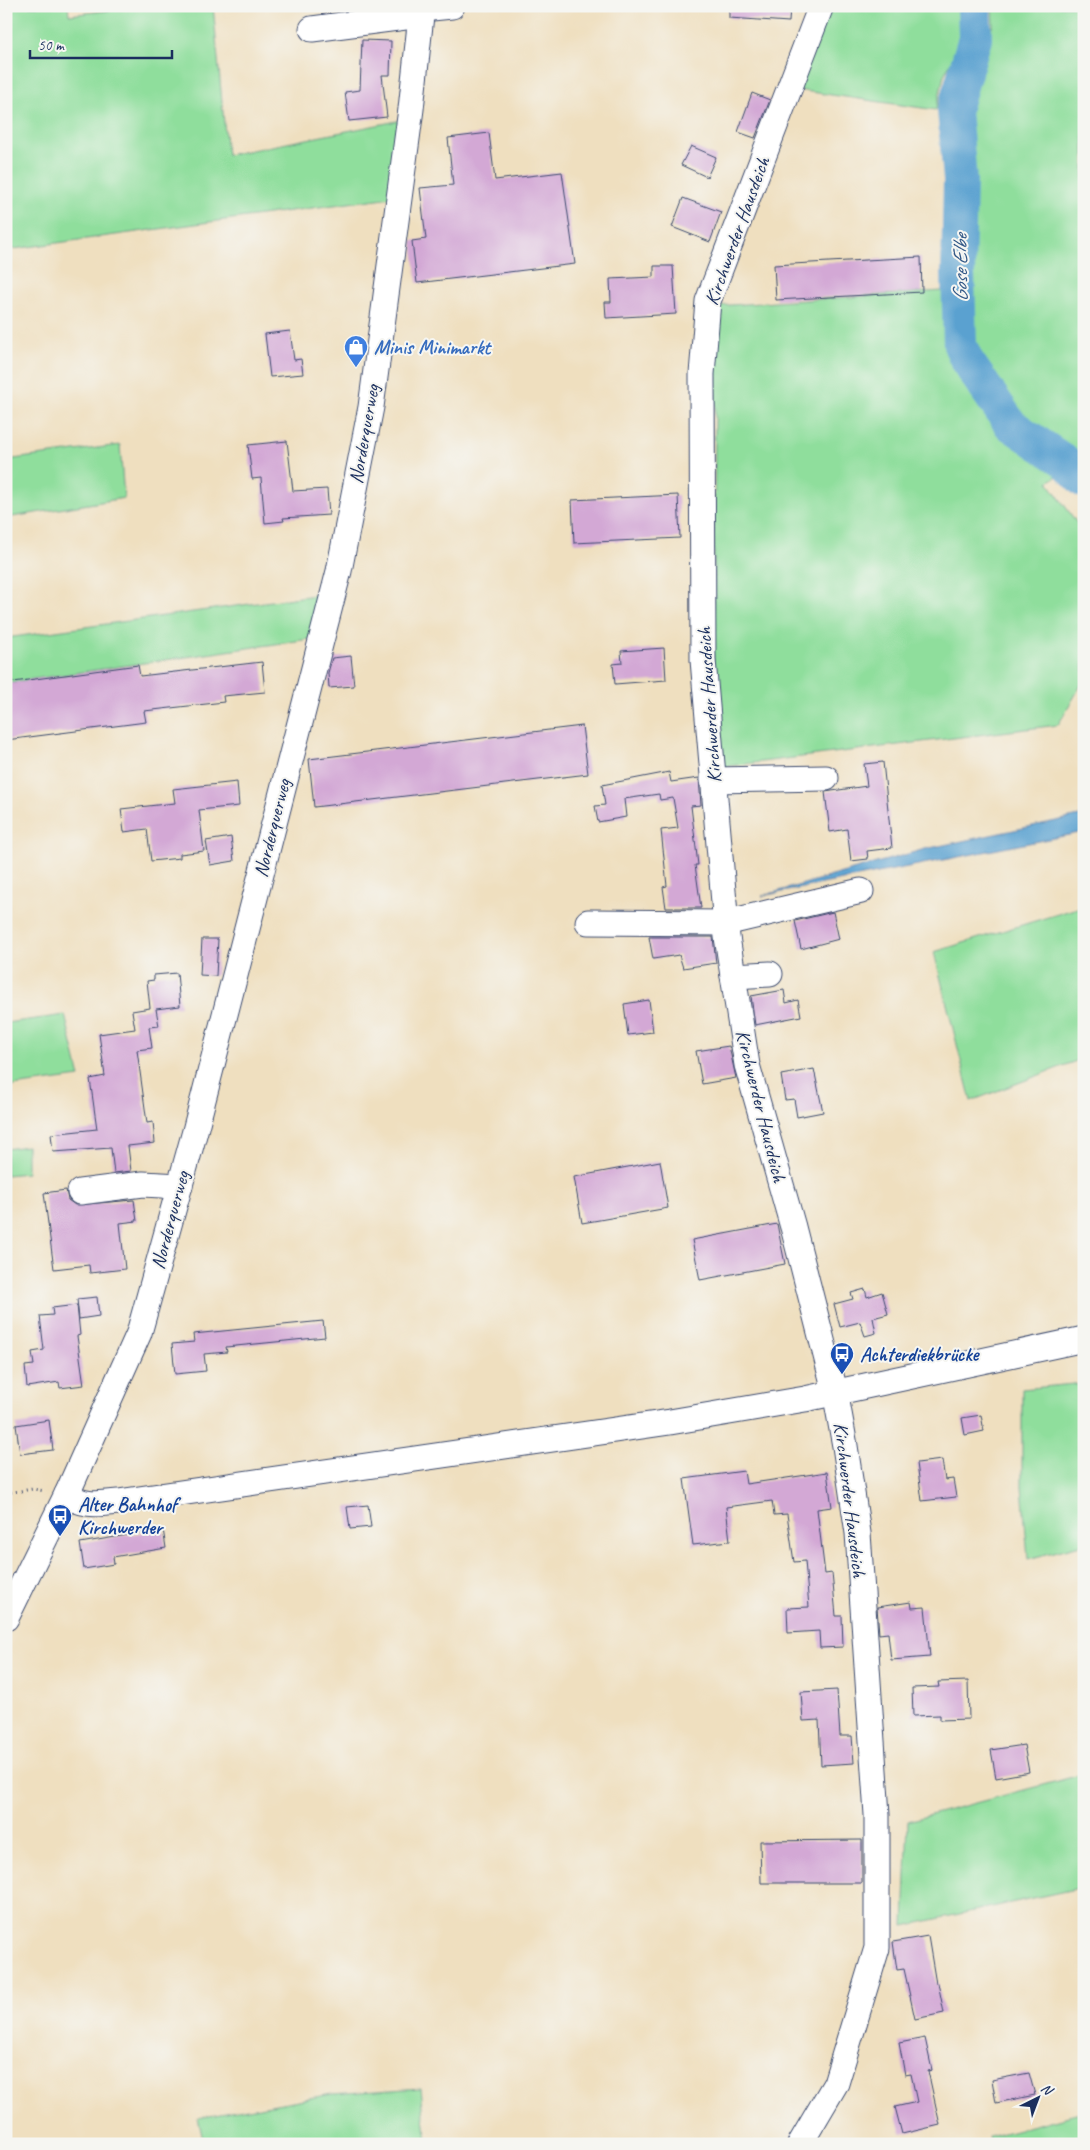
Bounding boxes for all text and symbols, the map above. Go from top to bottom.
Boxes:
scale bar [30,28,172,60]
text: 50 m [38,36,65,55]
street label: Kirchwerder Hausdeich [699,152,776,309]
water label: Gose Elbe [947,231,973,302]
shop icon: Minis Minimarkt [343,334,369,368]
place label: Minis Minimarkt [374,335,492,360]
street label: Norderquerweg [343,382,385,486]
street label: Kirchwerder Hausdeich [691,625,727,784]
street label: Norderquerweg [248,775,296,880]
street label: Kirchwerder Hausdeich [730,1027,792,1186]
street label: Norderquerweg [145,1167,195,1272]
bus stop icon: Achterdiekbrücke [829,1341,855,1375]
place label: Achterdiekbrücke [860,1342,981,1367]
street label: Kirchwerder Hausdeich [828,1421,872,1580]
place label: Alter Bahnhof Kirchwerder [78,1492,182,1540]
bus stop icon: Alter Bahnhof Kirchwerder [47,1503,73,1537]
north arrow [1012,2072,1062,2122]
text: N [1037,2079,1057,2099]

